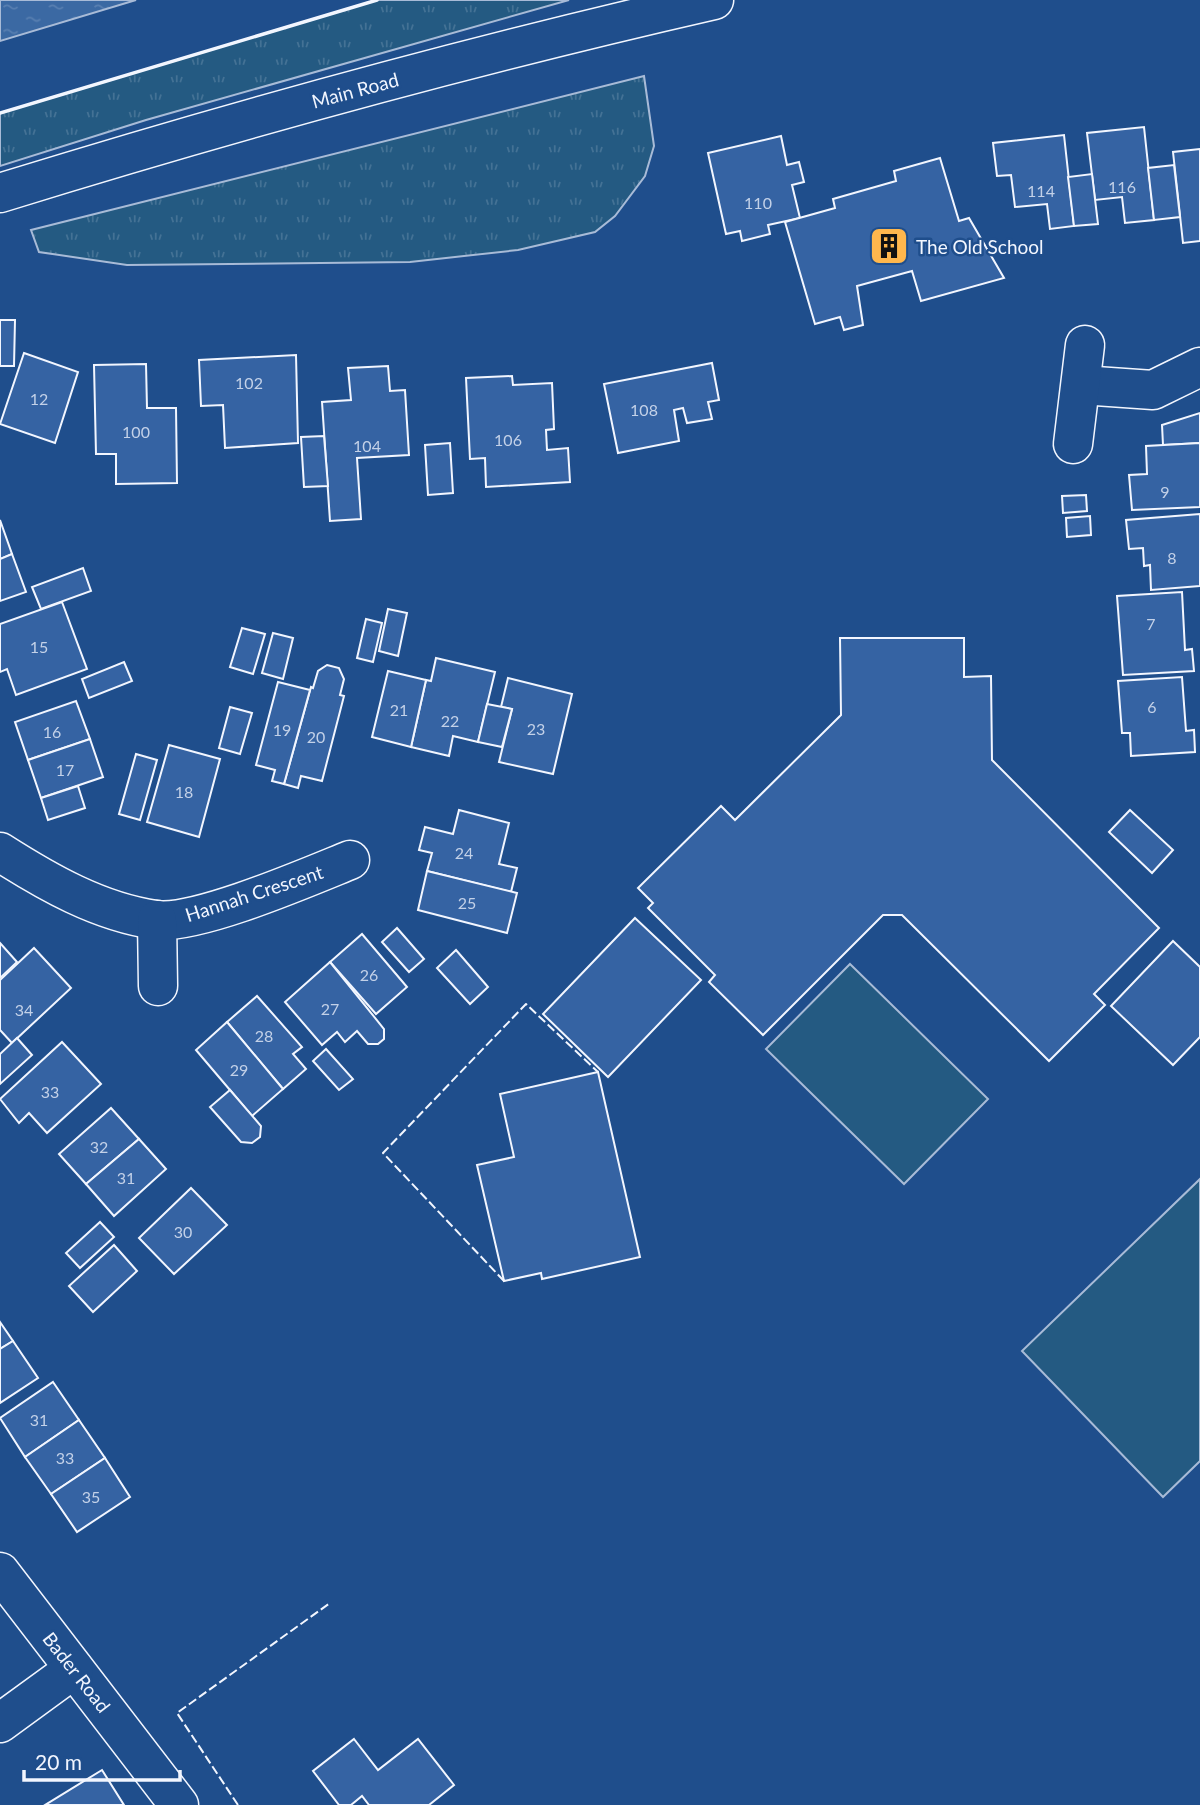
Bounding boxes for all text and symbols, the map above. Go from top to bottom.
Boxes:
street label: Main Road [309,67,401,113]
house number: 116 [1108,177,1136,196]
house number: 114 [1027,181,1055,200]
house number: 110 [744,193,772,212]
building icon: The Old School [868,225,910,267]
place label: The Old School [916,235,1044,258]
house number: 102 [235,373,263,392]
house number: 12 [30,389,48,408]
house number: 108 [630,400,658,419]
house number: 100 [122,422,150,441]
house number: 106 [494,430,522,449]
house number: 104 [353,436,381,455]
house number: 9 [1160,482,1170,501]
house number: 8 [1167,548,1177,567]
house number: 7 [1146,614,1156,633]
house number: 15 [30,637,48,656]
house number: 6 [1147,697,1157,716]
house number: 21 [390,700,408,719]
house number: 22 [441,711,459,730]
house number: 23 [527,719,545,738]
house number: 19 [273,720,291,739]
house number: 16 [43,722,61,741]
house number: 20 [307,727,325,746]
house number: 17 [56,760,74,779]
house number: 18 [175,782,193,801]
house number: 24 [455,843,473,862]
street label: Hannah Crescent [182,860,326,926]
house number: 25 [458,893,476,912]
house number: 26 [360,965,378,984]
house number: 27 [321,999,339,1018]
house number: 34 [15,1000,33,1019]
house number: 28 [255,1026,273,1045]
house number: 29 [230,1060,248,1079]
house number: 33 [41,1082,59,1101]
house number: 32 [90,1137,108,1156]
house number: 31 [117,1168,135,1187]
house number: 30 [174,1222,192,1241]
house number: 31 [30,1410,48,1429]
house number: 33 [56,1448,74,1467]
house number: 35 [82,1487,100,1506]
street label: Bader Road [38,1627,116,1717]
scale bar [24,1738,180,1782]
text: 20 m [35,1749,82,1774]

